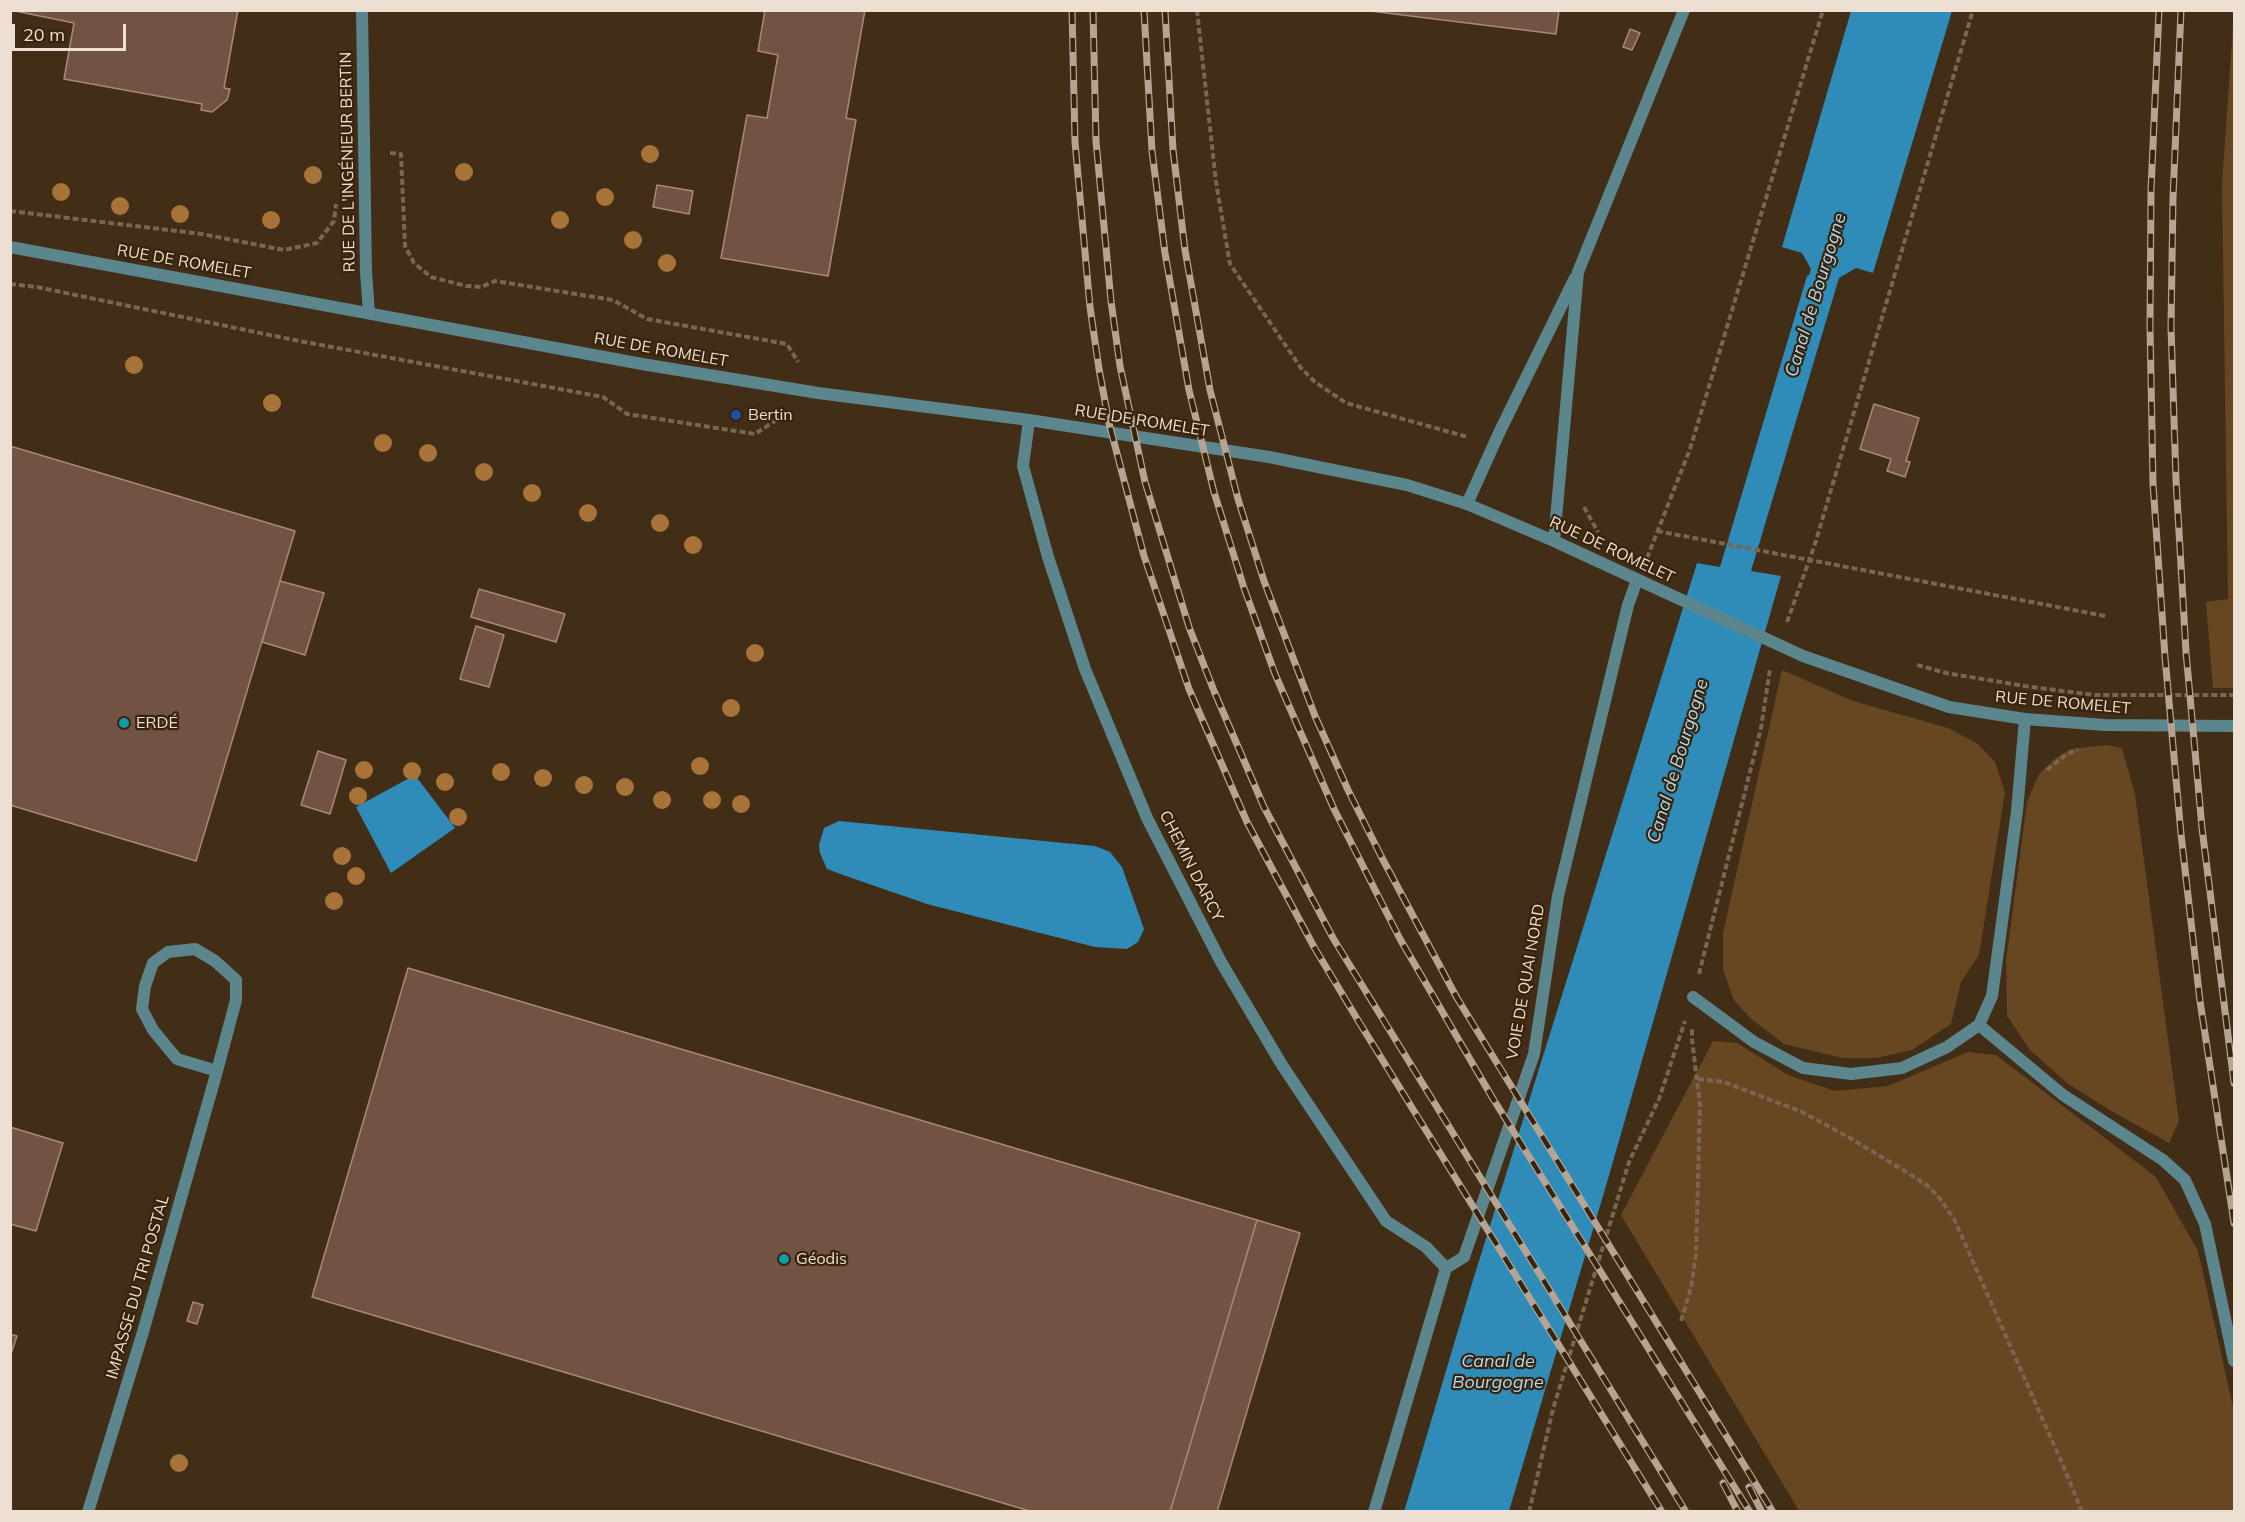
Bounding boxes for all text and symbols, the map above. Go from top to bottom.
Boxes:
scale bar [15,12,129,50]
text: 20 m [23,23,65,46]
street label: RUE DE L'INGÉNIEUR BERTIN [336,52,360,272]
water label: Canal de Bourgogne [1781,211,1851,379]
street label: RUE DE ROMELET [115,241,253,283]
street label: RUE DE ROMELET [592,329,730,371]
street label: RUE DE ROMELET [1073,401,1211,441]
place label: Bertin [748,405,793,425]
marker: Bertin [729,408,743,422]
street label: RUE DE ROMELET [1546,513,1678,587]
water label: Canal de Bourgogne [1643,677,1713,845]
street label: RUE DE ROMELET [1994,688,2132,718]
place label: ERDÉ [136,713,178,733]
marker: ERDÉ [117,716,131,730]
street label: CHEMIN DARCY [1155,808,1227,924]
street label: VOIE DE QUAI NORD [1503,903,1549,1061]
street label: IMPASSE DU TRI POSTAL [103,1193,173,1381]
place label: Géodis [796,1249,847,1269]
marker: Géodis [777,1252,791,1266]
water label: Canal de Bourgogne [1452,1351,1544,1394]

